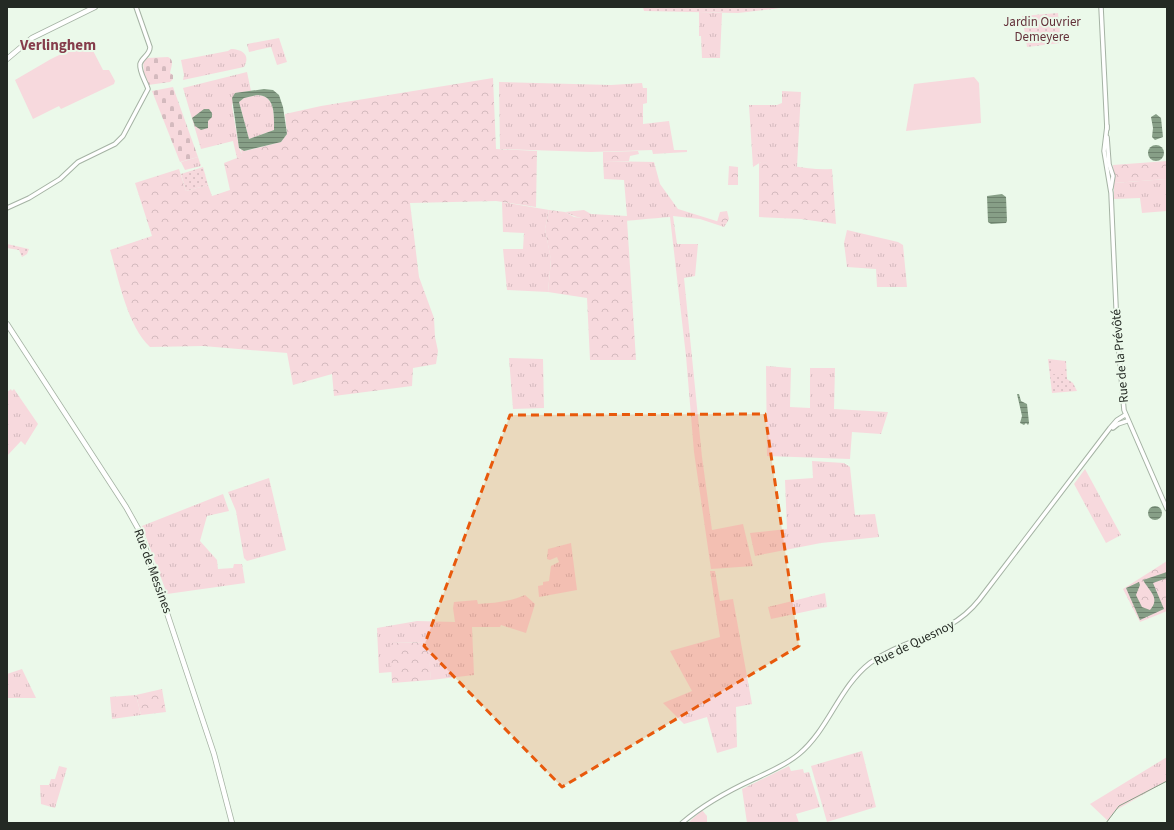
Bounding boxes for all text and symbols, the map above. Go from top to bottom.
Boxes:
park label: Jardin Ouvrier Demeyere [1003,13,1081,46]
district label: Verlinghem [19,35,96,56]
street label: Rue de la Prévôté [1107,308,1133,404]
street label: Rue de Messines [129,526,177,616]
street label: Rue de Quesnoy [871,616,957,670]

